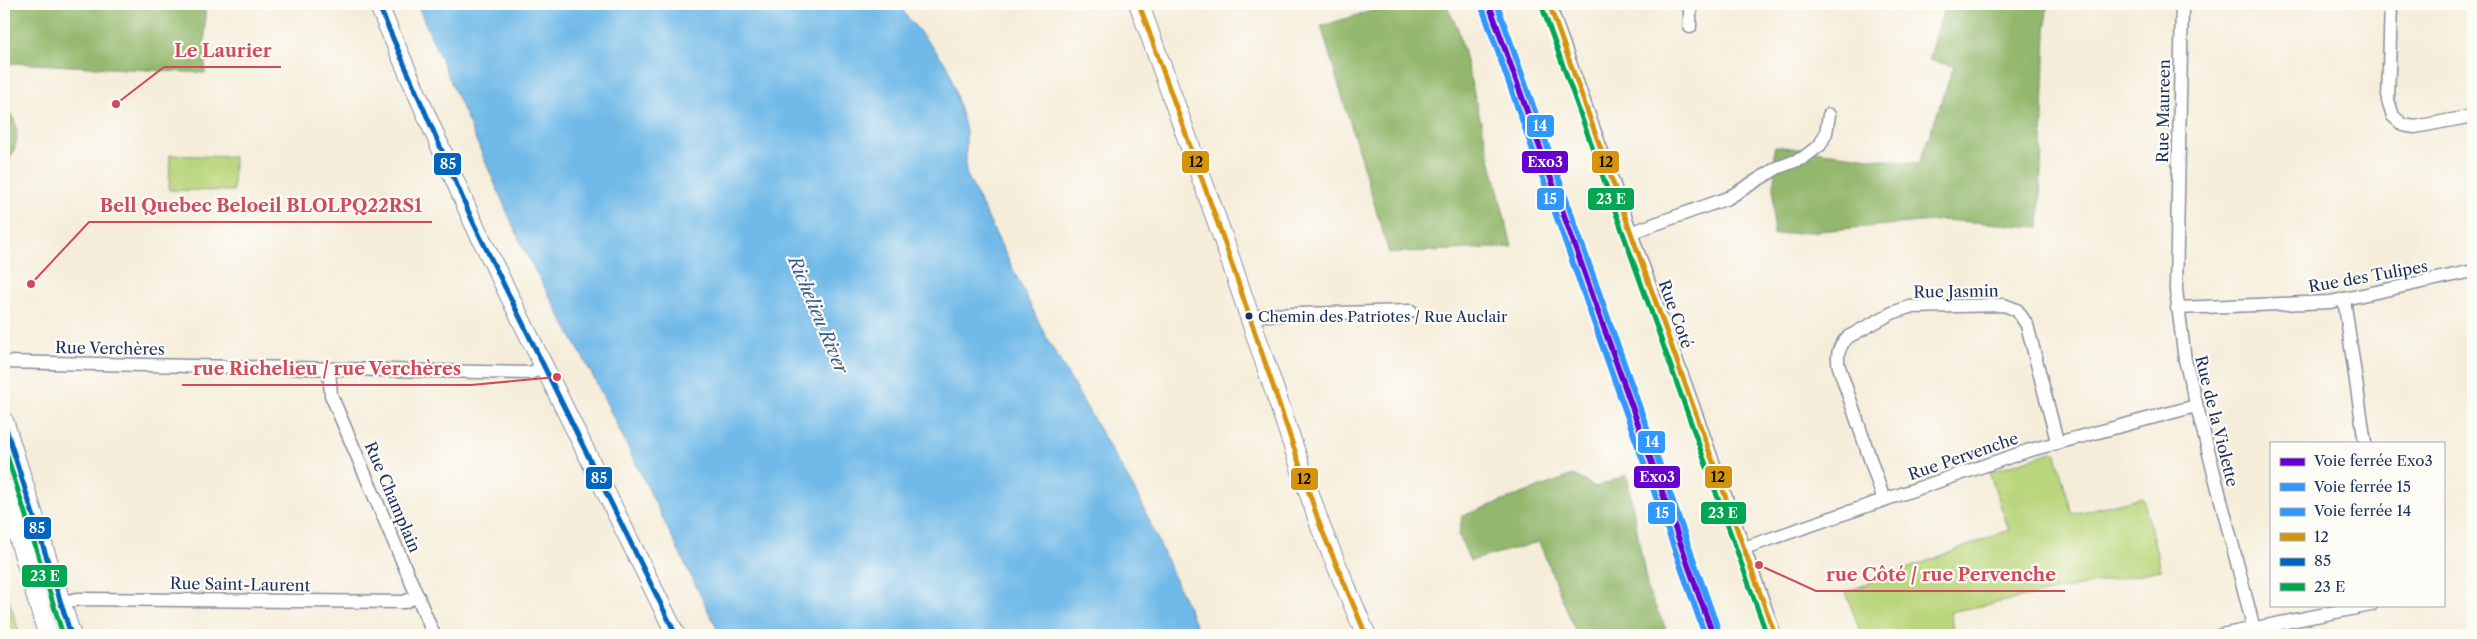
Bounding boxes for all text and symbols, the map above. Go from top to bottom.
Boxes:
callout: Le Laurier [164,34,281,67]
text: Le Laurier [174,40,272,62]
street label: Rue Maureen [2152,59,2174,163]
line badge: 14 [1526,114,1555,138]
text: 14 [1533,117,1547,135]
line badge: 12 [1181,150,1210,174]
line badge: Exo3 [1521,150,1569,174]
line badge: 12 [1591,150,1620,174]
line badge: 85 [433,152,462,176]
text: 12 [1189,153,1203,171]
text: Exo3 [1527,153,1563,171]
text: 12 [1599,153,1613,171]
text: 85 [440,155,456,173]
line badge: 15 [1536,187,1565,211]
line badge: 23 E [1587,187,1635,211]
callout: Bell Quebec Beloeil BLOLPQ22RS1 [89,189,432,222]
text: 15 [1543,190,1557,208]
text: 23 E [1596,190,1626,208]
text: Bell Quebec Beloeil BLOLPQ22RS1 [100,195,422,217]
water label: Richelieu River [782,251,853,379]
street label: Rue des Tulipes [2307,256,2429,296]
street label: Rue Coté [1654,277,1698,351]
street label: Rue Jasmin [1913,280,1999,302]
place label: Chemin des Patriotes / Rue Auclair [1258,307,1508,326]
marker: Chemin des Patriotes / Rue Auclair [1244,311,1254,321]
street label: Rue Verchères [55,337,165,359]
callout: rue Richelieu / rue Verchères [182,352,471,385]
street label: Rue de la Violette [2191,353,2243,489]
text: rue Richelieu / rue Verchères [193,358,461,380]
street label: Rue Pervenche [1905,428,2021,484]
line badge: 14 [1637,430,1666,454]
text: 14 [1645,433,1659,451]
street label: Rue Champlain [361,439,425,555]
legend [2270,442,2444,606]
text: Voie ferrée Exo3 [2313,451,2433,470]
line badge: Exo3 [1633,465,1681,489]
line badge: 12 [1704,465,1733,489]
line badge: 85 [585,466,613,490]
line badge: 12 [1290,467,1319,491]
text: Exo3 [1639,468,1675,486]
text: 12 [1711,468,1725,486]
text: 85 [591,469,607,487]
text: 12 [1297,470,1311,488]
text: Voie ferrée 15 [2313,477,2411,496]
line badge: 15 [1647,501,1676,525]
line badge: 23 E [1700,501,1747,525]
text: Voie ferrée 14 [2313,501,2411,520]
text: 15 [1655,504,1669,522]
text: 23 E [1708,504,1738,522]
line badge: 85 [23,516,52,540]
text: 85 [29,519,45,537]
text: 12 [2314,527,2329,546]
text: 85 [2314,551,2331,570]
callout: rue Côté / rue Pervenche [1816,558,2065,591]
line badge: 23 E [21,564,68,588]
text: rue Côté / rue Pervenche [1826,564,2056,586]
text: 23 E [30,567,60,585]
street label: Rue Saint-Laurent [170,573,311,595]
text: 23 E [2314,577,2345,596]

